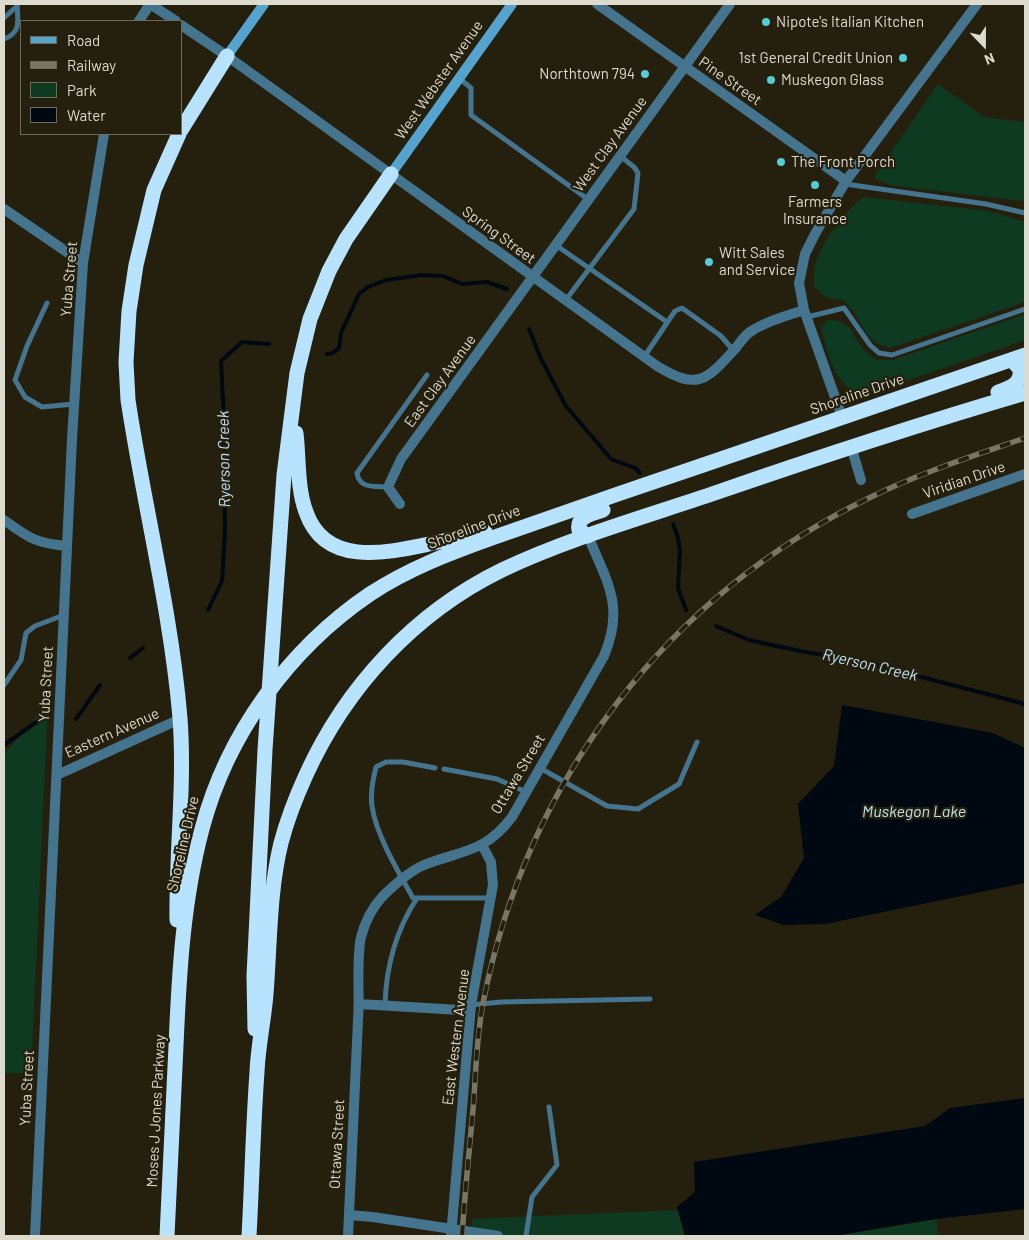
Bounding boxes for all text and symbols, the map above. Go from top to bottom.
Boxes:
place label: Nipote's Italian Kitchen [776,13,924,31]
marker: Nipote's Italian Kitchen [760,16,772,28]
street label: West Webster Avenue [391,17,487,143]
legend [20,20,182,135]
north arrow [959,20,1009,70]
text: Road [67,31,100,49]
place label: 1st General Credit Union [739,49,893,67]
text: N [982,50,997,69]
marker: 1st General Credit Union [897,52,909,64]
street label: Pine Street [695,53,765,109]
text: Railway [67,56,116,74]
place label: Northtown 794 [539,65,635,83]
marker: Northtown 794 [639,68,651,80]
place label: Muskegon Glass [781,71,884,89]
marker: Muskegon Glass [765,74,777,86]
text: Park [67,81,96,99]
street label: West Clay Avenue [569,93,651,195]
text: Water [67,106,106,124]
place label: The Front Porch [791,153,895,171]
marker: The Front Porch [775,156,787,168]
marker: Farmers Insurance [809,179,821,191]
place label: Farmers Insurance [783,193,847,228]
street label: Spring Street [459,202,539,268]
street label: Yuba Street [57,240,81,318]
place label: Witt Sales and Service [719,244,795,279]
marker: Witt Sales and Service [703,256,715,268]
street label: East Clay Avenue [400,331,480,431]
street label: Shoreline Drive [808,370,906,418]
water label: Ryerson Creek [214,410,234,508]
street label: Viridian Drive [920,457,1008,503]
street label: Shoreline Drive [425,501,523,553]
water label: Ryerson Creek [821,645,919,685]
street label: Yuba Street [35,646,57,722]
street label: Eastern Avenue [62,704,162,762]
street label: Ottawa Street [487,731,549,817]
street label: Shoreline Drive [163,794,203,894]
water label: Muskegon Lake [862,802,966,822]
street label: East Western Avenue [439,968,473,1106]
street label: Moses J Jones Parkway [143,1034,169,1188]
street label: Yuba Street [16,1050,38,1126]
street label: Ottawa Street [326,1099,348,1189]

